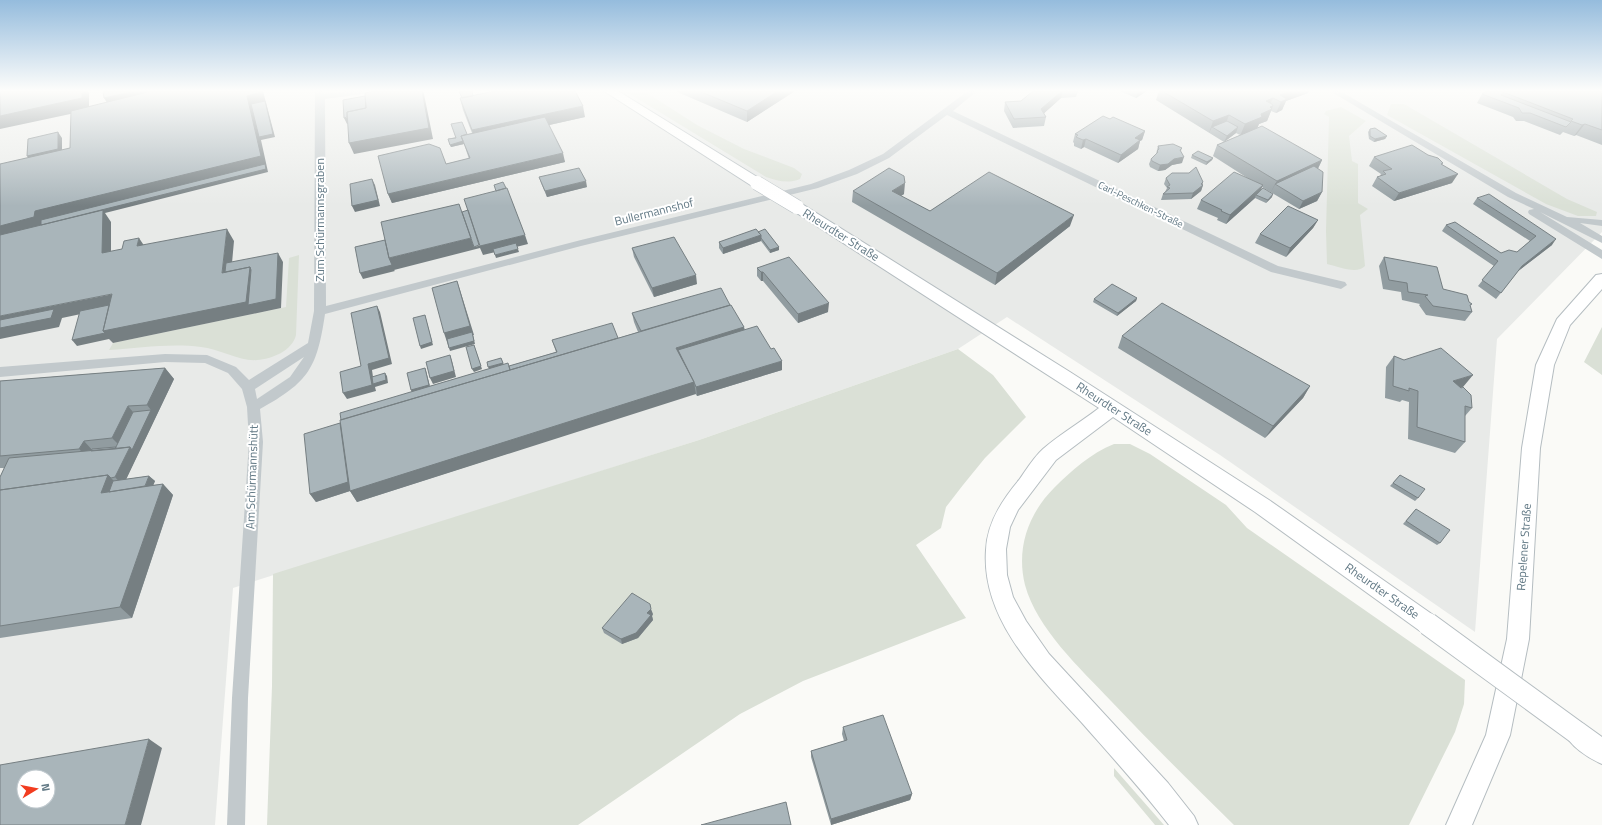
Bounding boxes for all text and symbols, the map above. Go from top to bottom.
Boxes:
street label: Zum Schürmannsgraben [310,158,329,282]
street label: Carl-Peschken-Straße [1096,177,1186,232]
street label: Bullermannshof [612,193,695,231]
street label: Rheurdter Straße [799,203,883,266]
street label: Rheurdter Straße [1072,377,1156,440]
street label: Am Schürmannshütt [240,424,263,529]
street label: Repelener Straße [1511,503,1536,591]
street label: Rheurdter Straße [1341,558,1424,623]
north arrow [16,769,56,809]
text: N [37,782,54,792]

